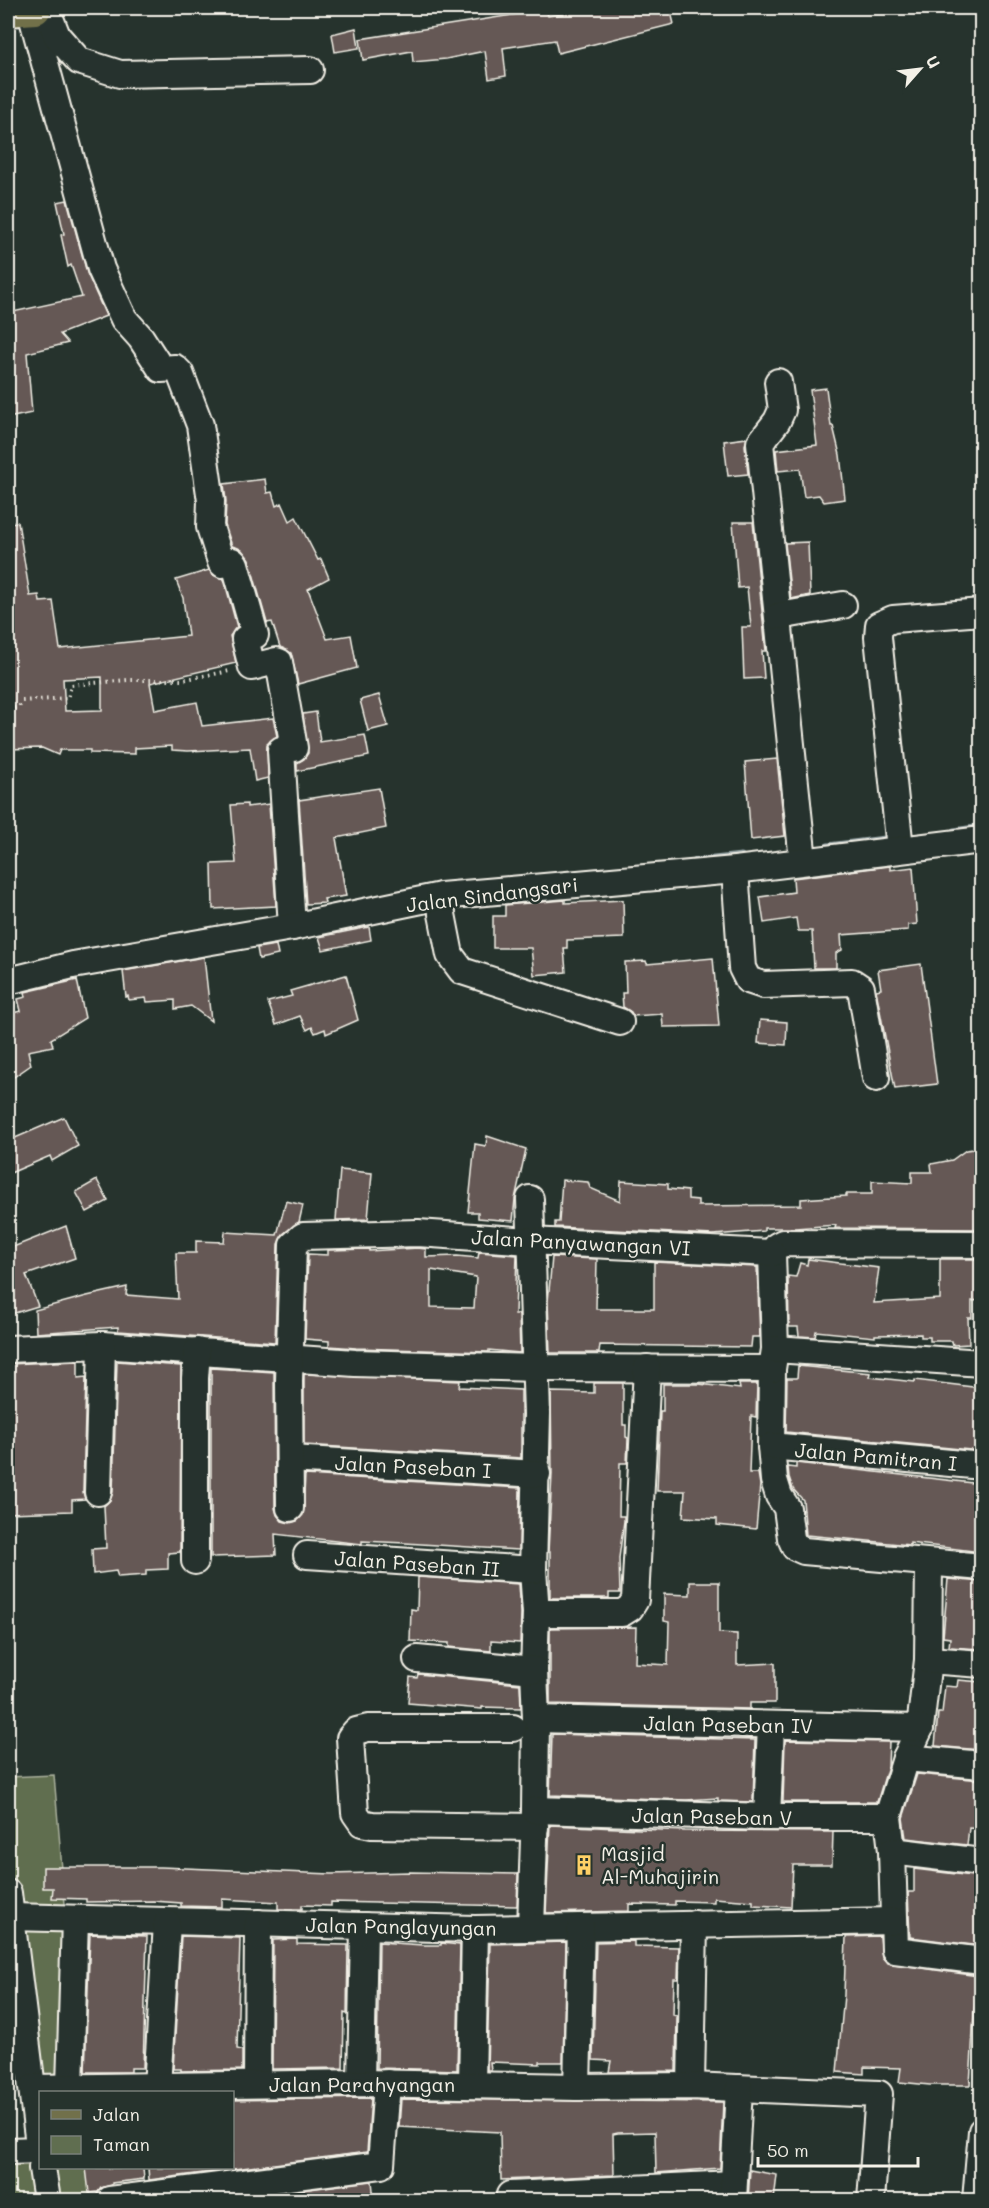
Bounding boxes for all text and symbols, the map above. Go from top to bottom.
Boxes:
north arrow [890,39,950,99]
text: U [922,52,946,72]
street label: Jalan Sindangsari [405,871,579,917]
street label: Jalan Panyawangan VI [471,1223,691,1261]
street label: Jalan Pamitran I [794,1436,958,1476]
street label: Jalan Paseban I [334,1449,492,1483]
street label: Jalan Paseban II [334,1544,501,1582]
street label: Jalan Paseban IV [643,1710,813,1738]
street label: Jalan Paseban V [631,1802,793,1830]
place label: Masjid Al-Muhajirin [601,1840,719,1889]
building icon: Masjid Al-Muhajirin [572,1853,596,1877]
street label: Jalan Panglayungan [305,1911,497,1941]
street label: Jalan Parahyangan [269,2071,455,2097]
legend [39,2091,234,2169]
text: Jalan [93,2102,140,2126]
scale bar [758,2130,918,2168]
text: Taman [93,2132,150,2156]
text: 50 m [767,2138,809,2162]

